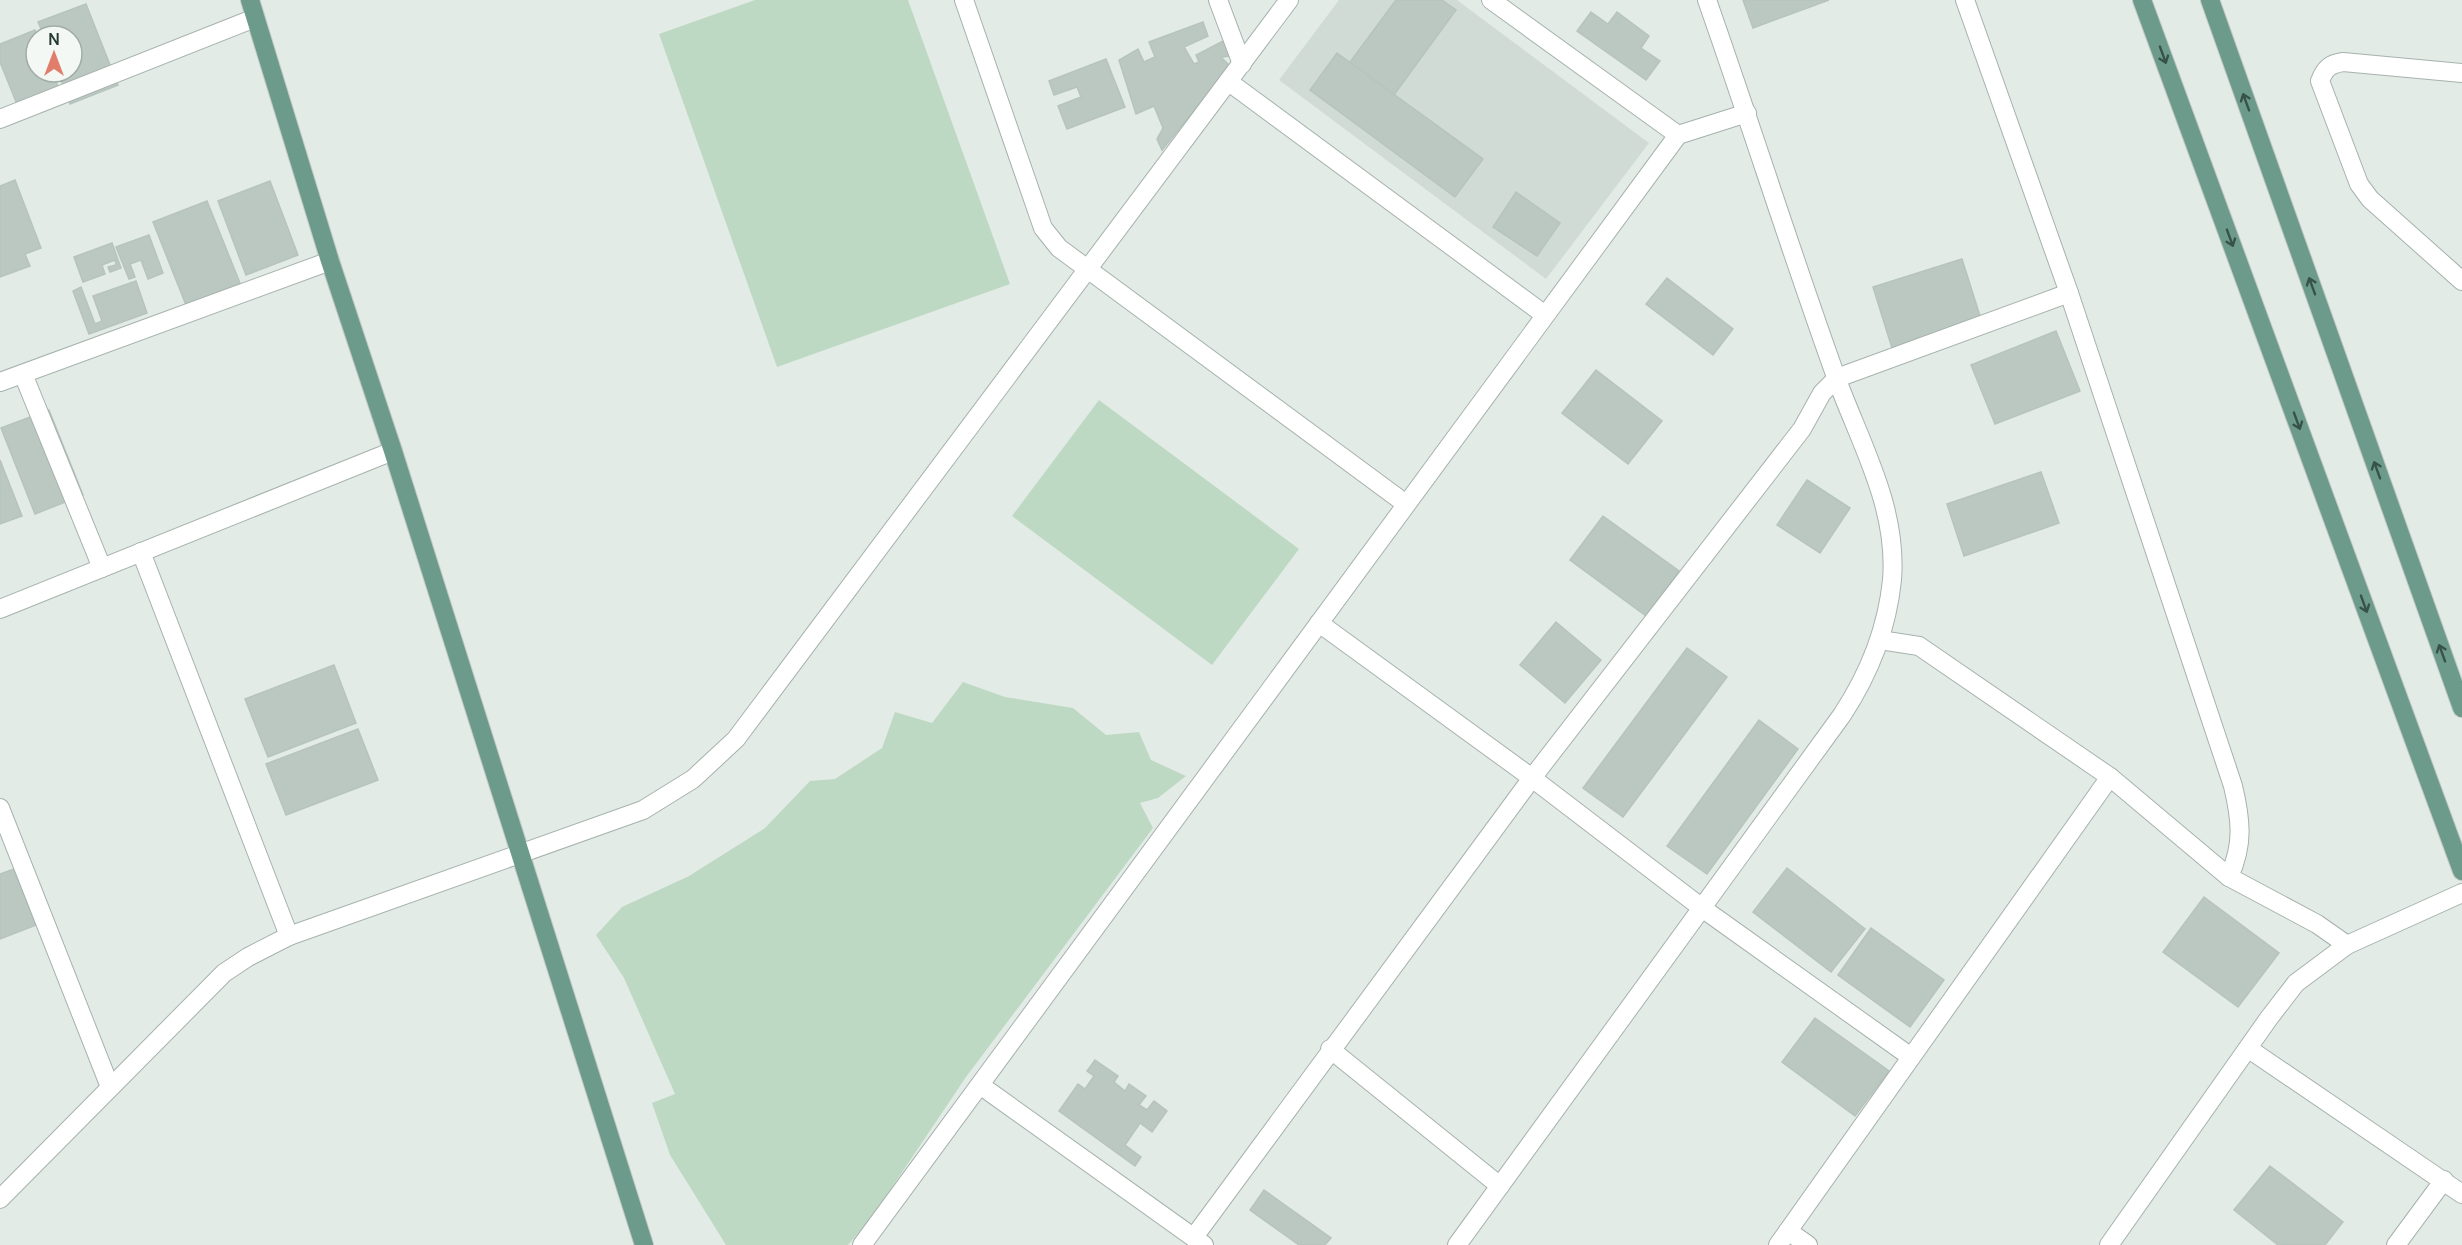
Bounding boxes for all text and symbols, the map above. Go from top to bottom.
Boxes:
north arrow [24,24,84,84]
text: N [48,28,60,50]
one-way arrow [2158,45,2169,64]
one-way arrow [2240,93,2251,112]
one-way arrow [2225,228,2236,247]
one-way arrow [2305,277,2316,296]
one-way arrow [2292,411,2303,430]
one-way arrow [2370,461,2381,479]
one-way arrow [2359,594,2370,613]
one-way arrow [2436,644,2447,663]

